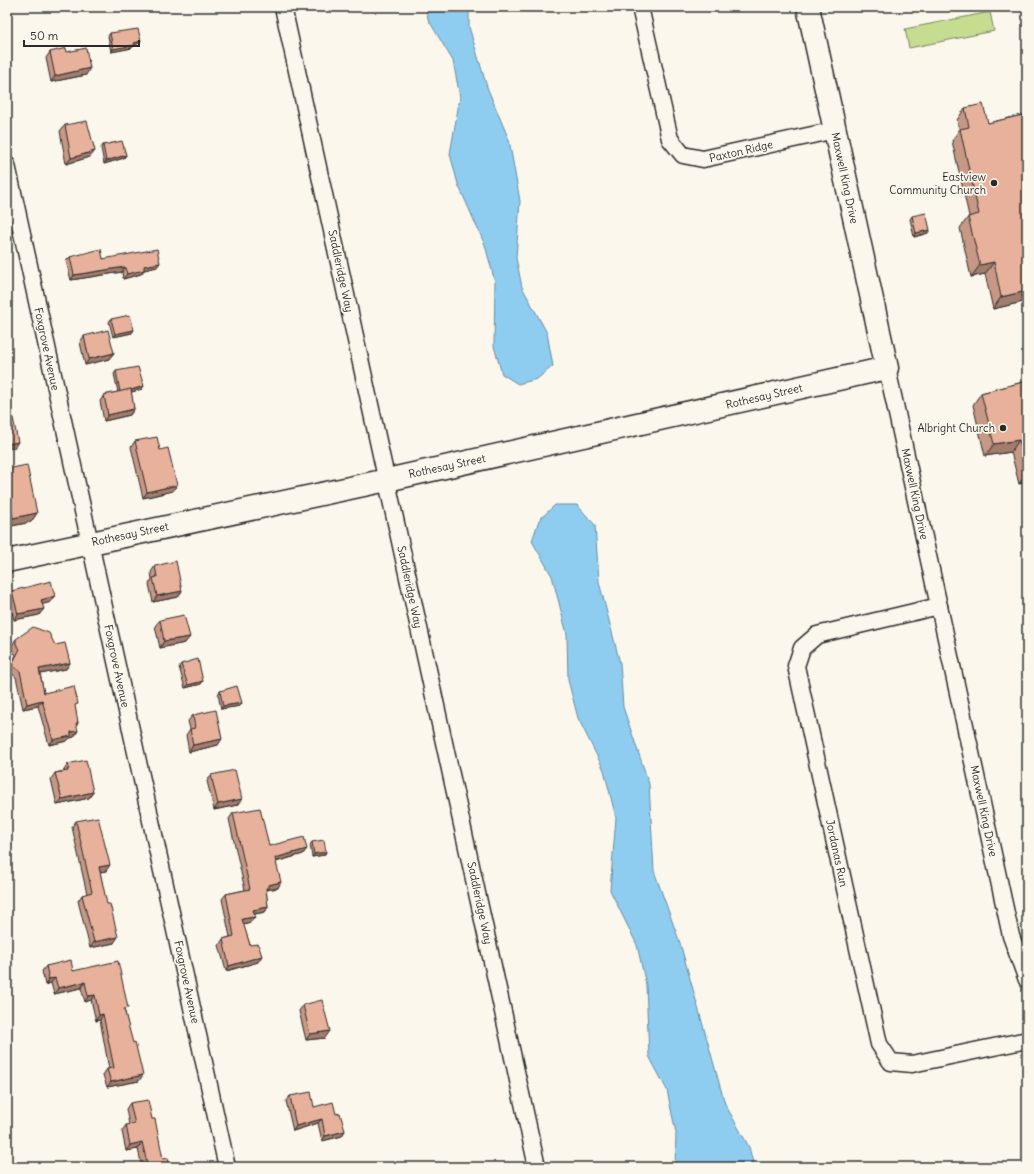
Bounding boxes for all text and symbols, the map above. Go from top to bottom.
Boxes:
scale bar [24,22,139,48]
text: 50 m [30,28,59,43]
street label: Maxwell King Drive [828,131,862,225]
street label: Paxton Ridge [708,137,774,165]
place label: Eastview Community Church [889,170,986,197]
marker: Eastview Community Church [989,178,999,188]
street label: Saddleridge Way [325,229,357,313]
street label: Foxgrove Avenue [31,306,63,392]
street label: Rothesay Street [724,380,804,412]
place label: Albright Church [917,421,995,435]
marker: Albright Church [998,423,1008,433]
street label: Maxwell King Drive [898,447,932,541]
street label: Rothesay Street [407,451,487,481]
street label: Rothesay Street [90,519,170,549]
street label: Saddleridge Way [394,545,426,629]
street label: Foxgrove Avenue [101,623,133,709]
street label: Maxwell King Drive [967,764,1001,858]
street label: Jordanas Run [823,818,851,888]
street label: Saddleridge Way [464,861,496,945]
street label: Foxgrove Avenue [171,939,203,1025]

